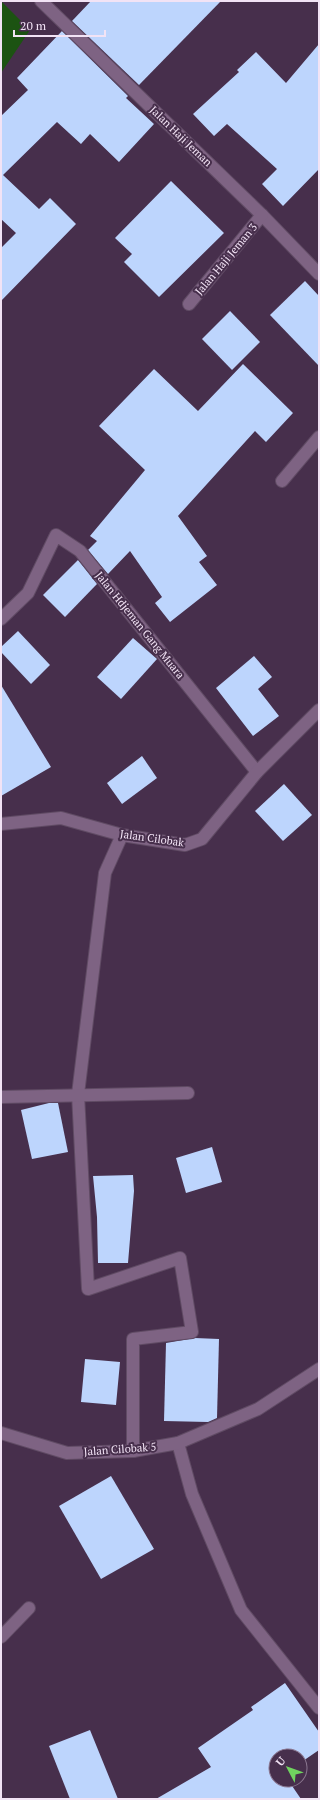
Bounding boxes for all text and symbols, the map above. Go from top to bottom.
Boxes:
scale bar [14,12,105,38]
text: 20 m [20,18,47,33]
street label: Jalan Haji Jeman [147,103,215,169]
street label: Jalan Haji Jeman 3 [192,220,260,298]
street label: Jalan Hdjeman Gang Muara [92,569,188,682]
street label: Jalan Cilobak [119,827,185,849]
street label: Jalan Cilobak 5 [83,1439,157,1459]
north arrow [268,1748,308,1788]
text: U [273,1754,288,1769]

